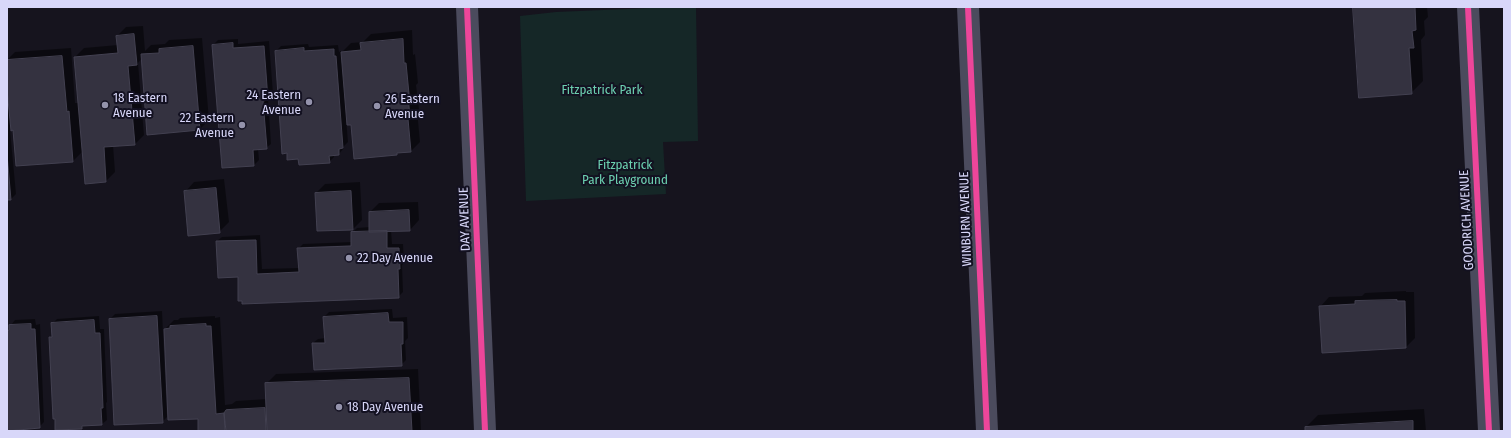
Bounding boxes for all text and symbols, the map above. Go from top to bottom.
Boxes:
park label: Fitzpatrick Park [562,82,642,98]
place label: 24 Eastern Avenue [247,87,301,118]
place label: 18 Eastern Avenue [113,90,167,121]
place label: 26 Eastern Avenue [385,91,440,122]
marker: 24 Eastern Avenue [304,97,314,107]
marker: 18 Eastern Avenue [100,100,110,110]
marker: 26 Eastern Avenue [372,101,382,111]
place label: 22 Eastern Avenue [180,110,234,141]
marker: 22 Eastern Avenue [237,120,247,130]
park label: Fitzpatrick Park Playground [582,157,668,188]
street label: GOODRICH AVENUE [1457,169,1477,271]
street label: WINBURN AVENUE [957,171,975,267]
street label: DAY AVENUE [456,187,474,251]
place label: 22 Day Avenue [357,250,433,266]
marker: 22 Day Avenue [344,253,354,263]
place label: 18 Day Avenue [347,399,423,415]
marker: 18 Day Avenue [334,402,344,412]

